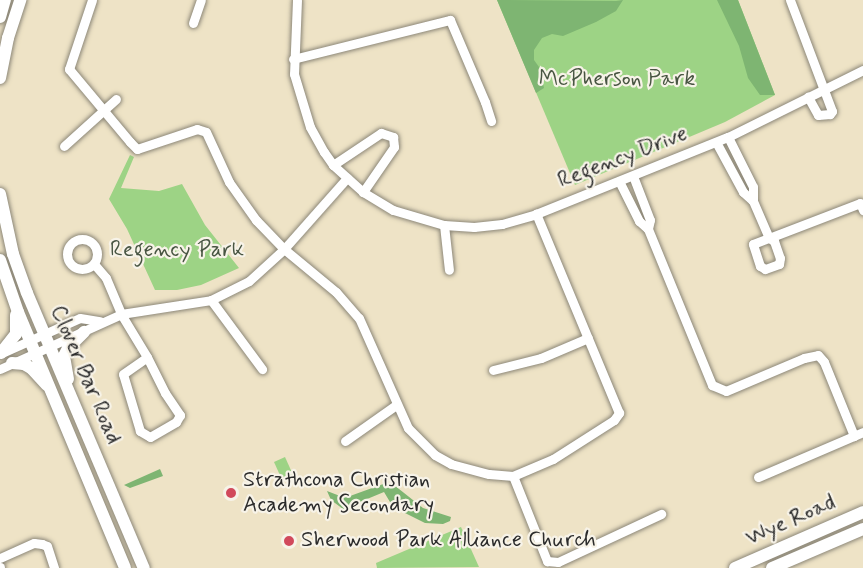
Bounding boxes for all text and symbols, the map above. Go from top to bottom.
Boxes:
park label: McPherson Park [541,67,693,93]
street label: Regency Drive [555,121,691,195]
park label: Regency Park [112,238,242,264]
street label: Clover Bar Road [44,301,126,449]
place label: Strathcona Christian Academy Secondary [243,467,440,518]
marker: Strathcona Christian Academy Secondary [224,486,238,500]
street label: Wye Road [744,490,838,552]
place label: Sherwood Park Alliance Church [301,528,595,554]
marker: Sherwood Park Alliance Church [282,534,296,548]

